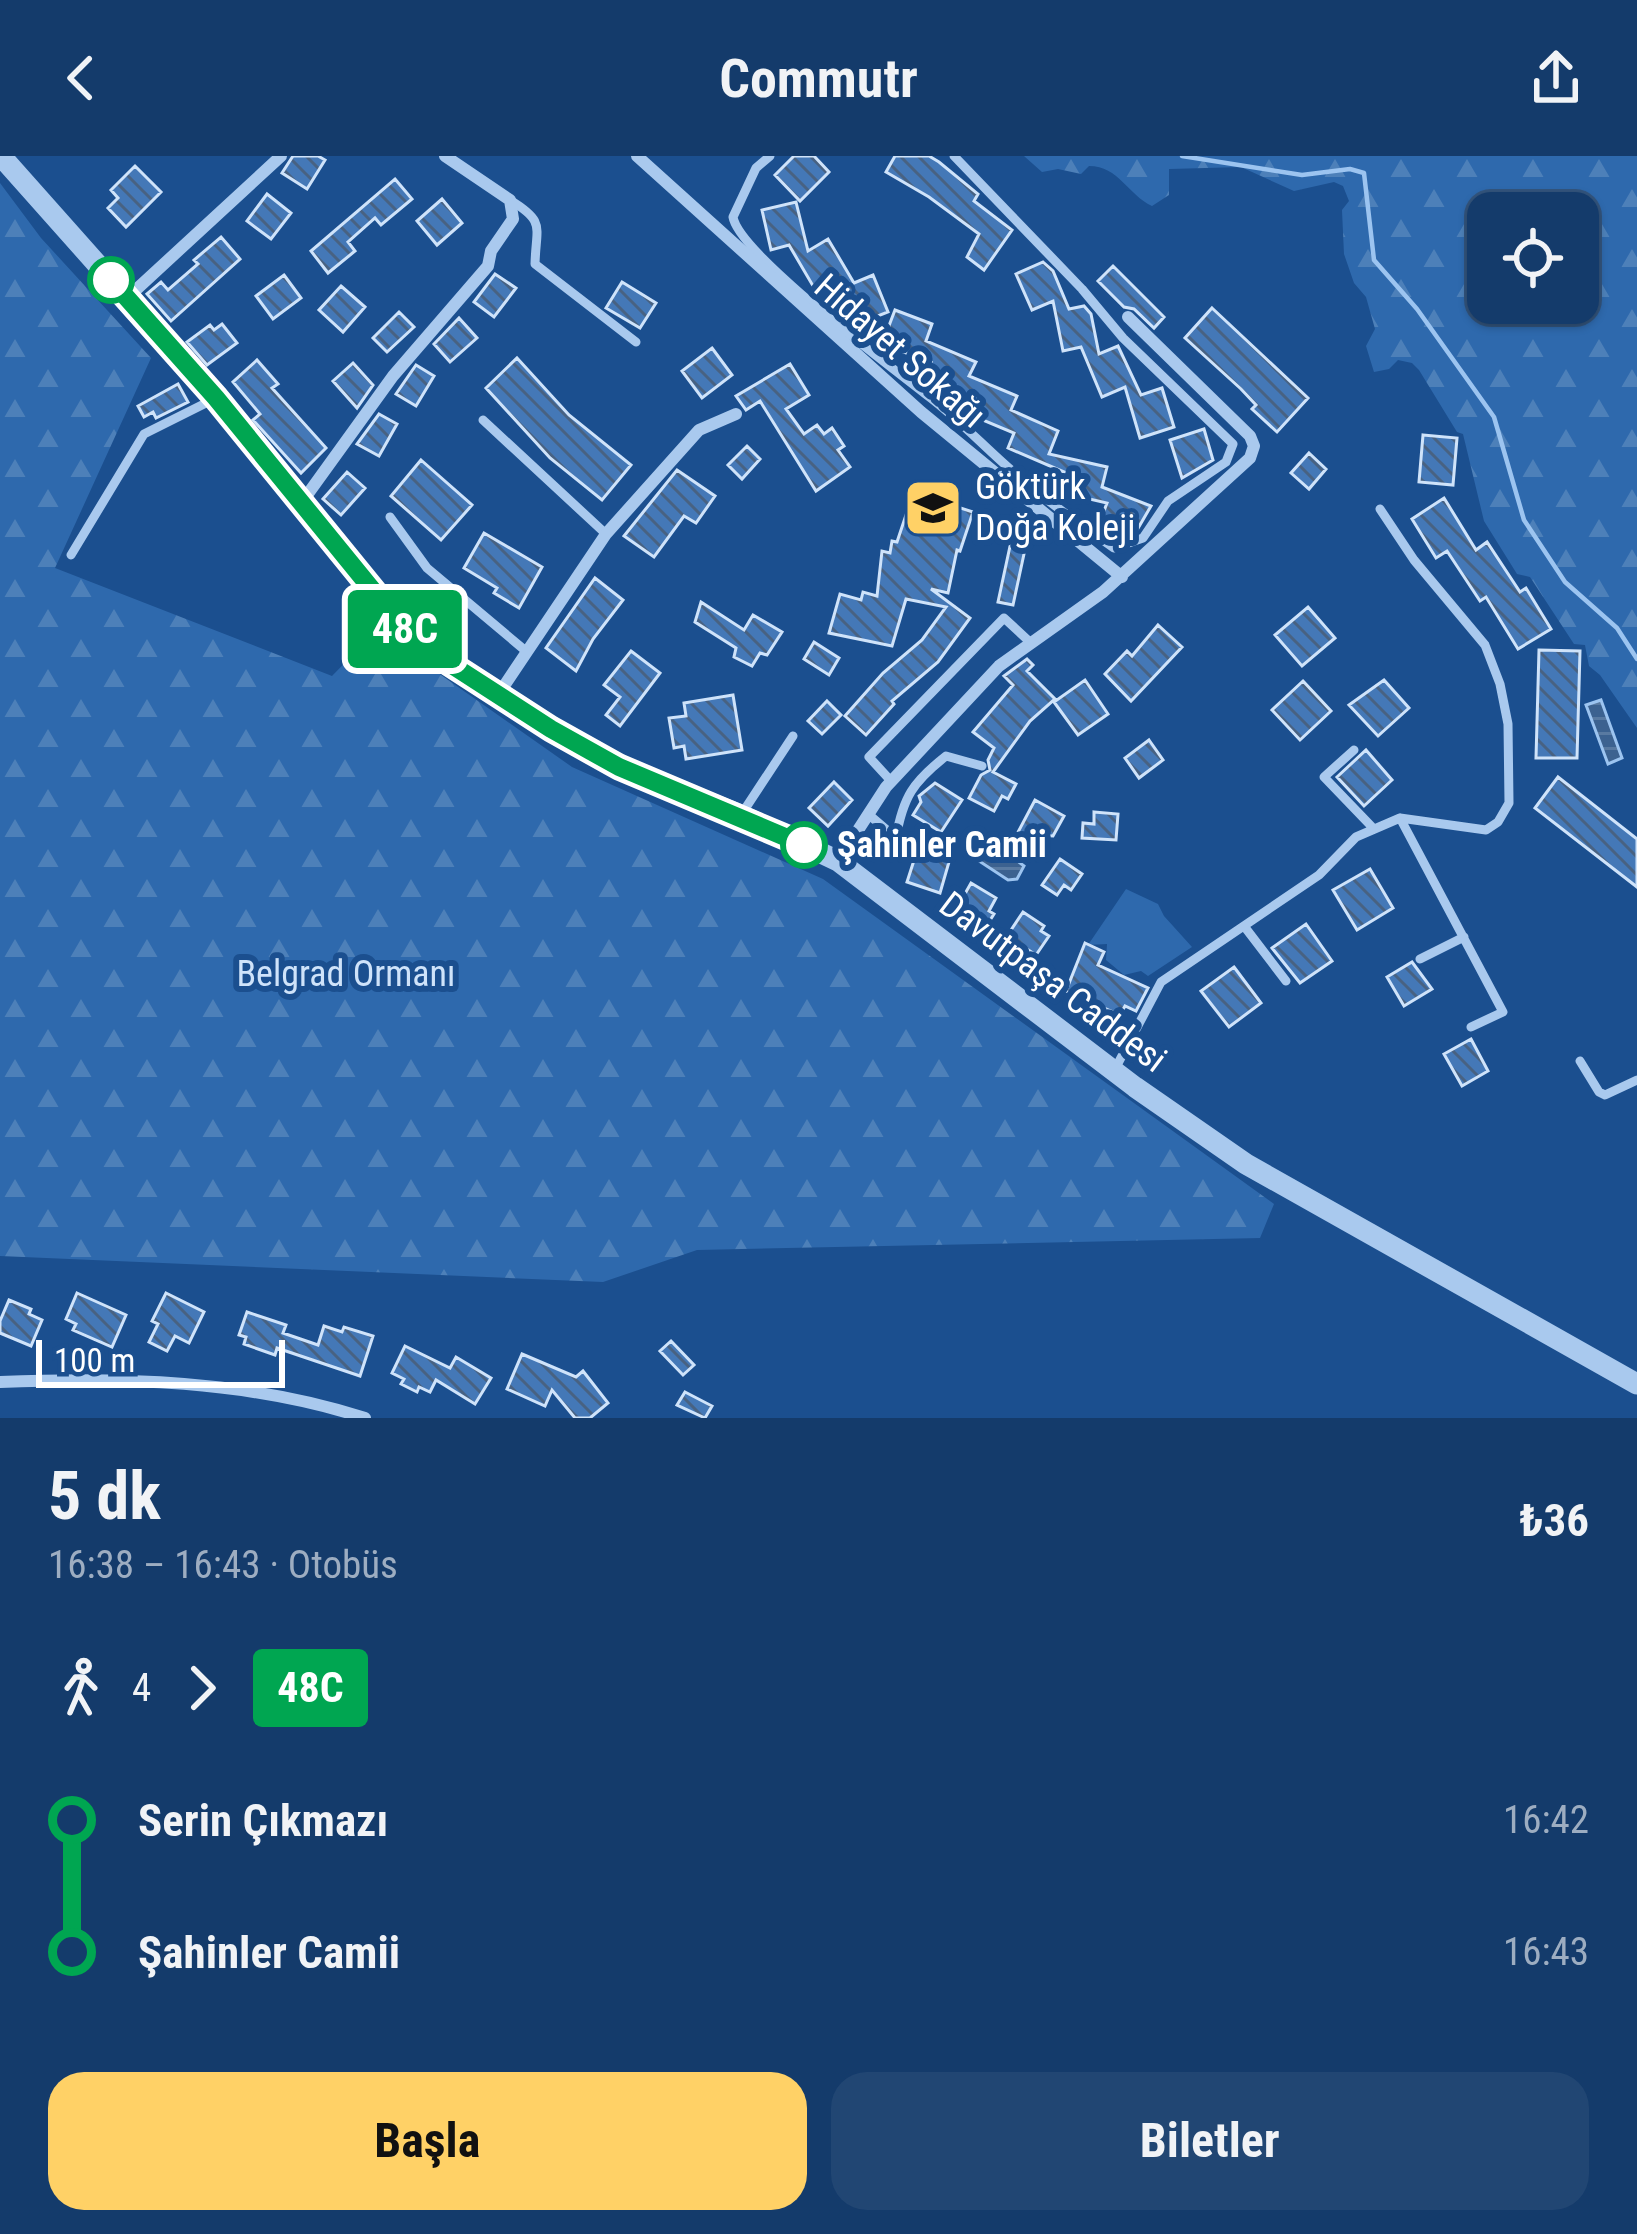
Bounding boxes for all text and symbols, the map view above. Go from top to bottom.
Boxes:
icon: back [48,45,114,111]
icon: share [1523,45,1589,111]
text: Commutr [719,47,918,110]
map controls [1467,192,1599,324]
button: locate [1467,192,1599,324]
unlabelled marker [89,258,133,302]
street label: Hidayet Sokağı [806,265,994,437]
place label: Göktürk Doğa Koleji [975,466,1136,549]
school or university icon: Göktürk Doğa Koleji [902,477,964,539]
line badge: 48C [336,590,474,668]
text: 48C [372,604,438,653]
marker: Şahinler Camii [782,823,826,867]
place label: Şahinler Camii [837,824,1047,866]
street label: Davutpaşa Caddesi [931,883,1175,1081]
park label: Belgrad Ormanı [236,953,456,995]
scale bar [36,1334,285,1387]
text: 100 m [54,1341,135,1380]
text: 5 dk [48,1458,161,1535]
text: ₺36 [1519,1494,1589,1547]
text: 16:38 – 16:43 · Otobüs [48,1542,398,1588]
icon: walk [48,1655,114,1721]
icon: forward [169,1655,235,1721]
text: 48C [277,1663,344,1712]
text: 4 [132,1665,151,1711]
text: Serin Çıkmazı [138,1794,388,1847]
text: 16:42 [1503,1797,1589,1843]
text: Şahinler Camii [138,1926,400,1979]
text: 16:43 [1503,1929,1589,1975]
button: Başla [48,2072,807,2210]
button: Biletler [831,2072,1589,2210]

